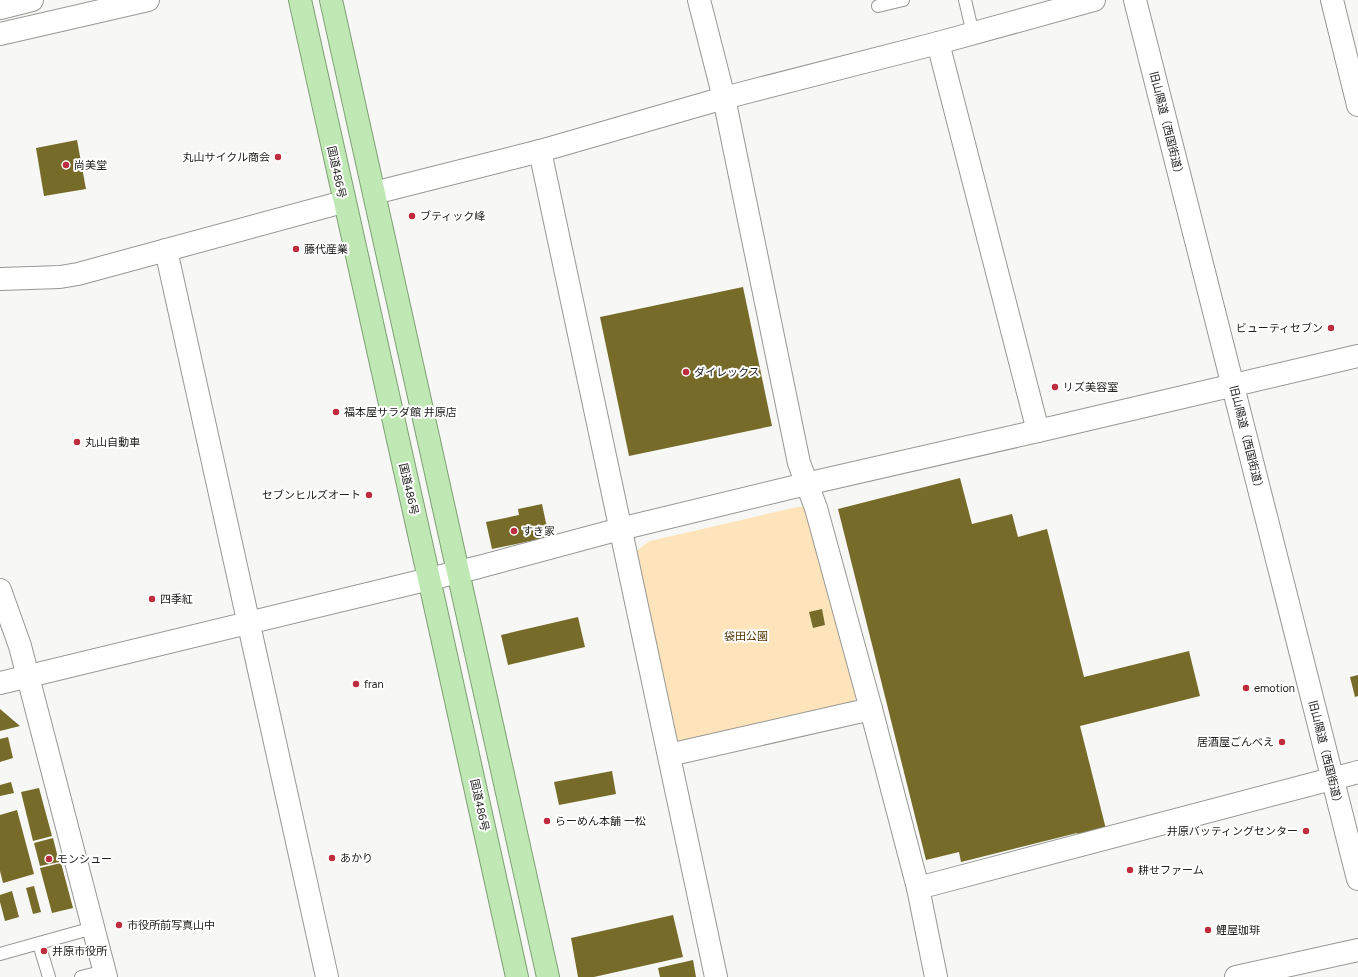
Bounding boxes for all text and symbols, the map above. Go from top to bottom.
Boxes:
street label: 旧山陽道（西国街道） [1147,70,1186,180]
street label: 国道486号 [325,145,348,199]
place label: 丸山サイクル商会 [183,151,270,164]
marker: 丸山サイクル商会 [273,152,283,162]
place label: 尚美堂 [74,159,107,172]
marker: 尚美堂 [61,160,71,170]
place label: ブティック峰 [420,210,485,223]
marker: ブティック峰 [407,211,417,221]
place label: 藤代産業 [304,243,348,256]
marker: 藤代産業 [291,244,301,254]
place label: ビューティセブン [1236,322,1323,335]
marker: ビューティセブン [1326,323,1336,333]
place label: ダイレックス [694,366,760,379]
marker: ダイレックス [681,367,691,377]
place label: リズ美容室 [1063,381,1118,394]
marker: リズ美容室 [1050,382,1060,392]
street label: 旧山陽道（西国街道） [1227,384,1266,494]
place label: 福本屋サラダ館 井原店 [344,406,457,419]
marker: 福本屋サラダ館 井原店 [331,407,341,417]
place label: 丸山自動車 [85,436,140,449]
marker: 丸山自動車 [72,437,82,447]
street label: 国道486号 [396,462,421,516]
place label: セブンヒルズオート [262,489,361,502]
marker: セブンヒルズオート [364,490,374,500]
place label: すき家 [522,525,555,538]
marker: すき家 [509,526,519,536]
place label: 四季紅 [160,593,193,606]
marker: 四季紅 [147,594,157,604]
park label: 袋田公園 [724,630,768,643]
place label: fran [364,678,384,691]
marker: fran [351,679,361,689]
place label: emotion [1254,682,1295,695]
marker: emotion [1241,683,1251,693]
street label: 旧山陽道（西国街道） [1306,699,1345,809]
place label: 居酒屋ごんべえ [1197,736,1274,749]
marker: 居酒屋ごんべえ [1277,737,1287,747]
street label: 国道486号 [468,778,491,832]
place label: らーめん本舗 一松 [555,815,646,828]
marker: らーめん本舗 一松 [542,816,552,826]
place label: 井原バッティングセンター [1167,825,1298,838]
marker: 井原バッティングセンター [1301,826,1311,836]
place label: あかり [340,852,373,865]
place label: モンシュー [57,853,112,866]
marker: あかり [327,853,337,863]
marker: モンシュー [44,854,54,864]
place label: 耕せファーム [1138,864,1204,877]
marker: 耕せファーム [1125,865,1135,875]
place label: 市役所前写真山中 [127,919,215,932]
marker: 市役所前写真山中 [114,920,124,930]
place label: 鯉屋珈琲 [1216,924,1260,937]
marker: 鯉屋珈琲 [1203,925,1213,935]
place label: 井原市役所 [52,945,108,958]
marker: 井原市役所 [39,946,49,956]

